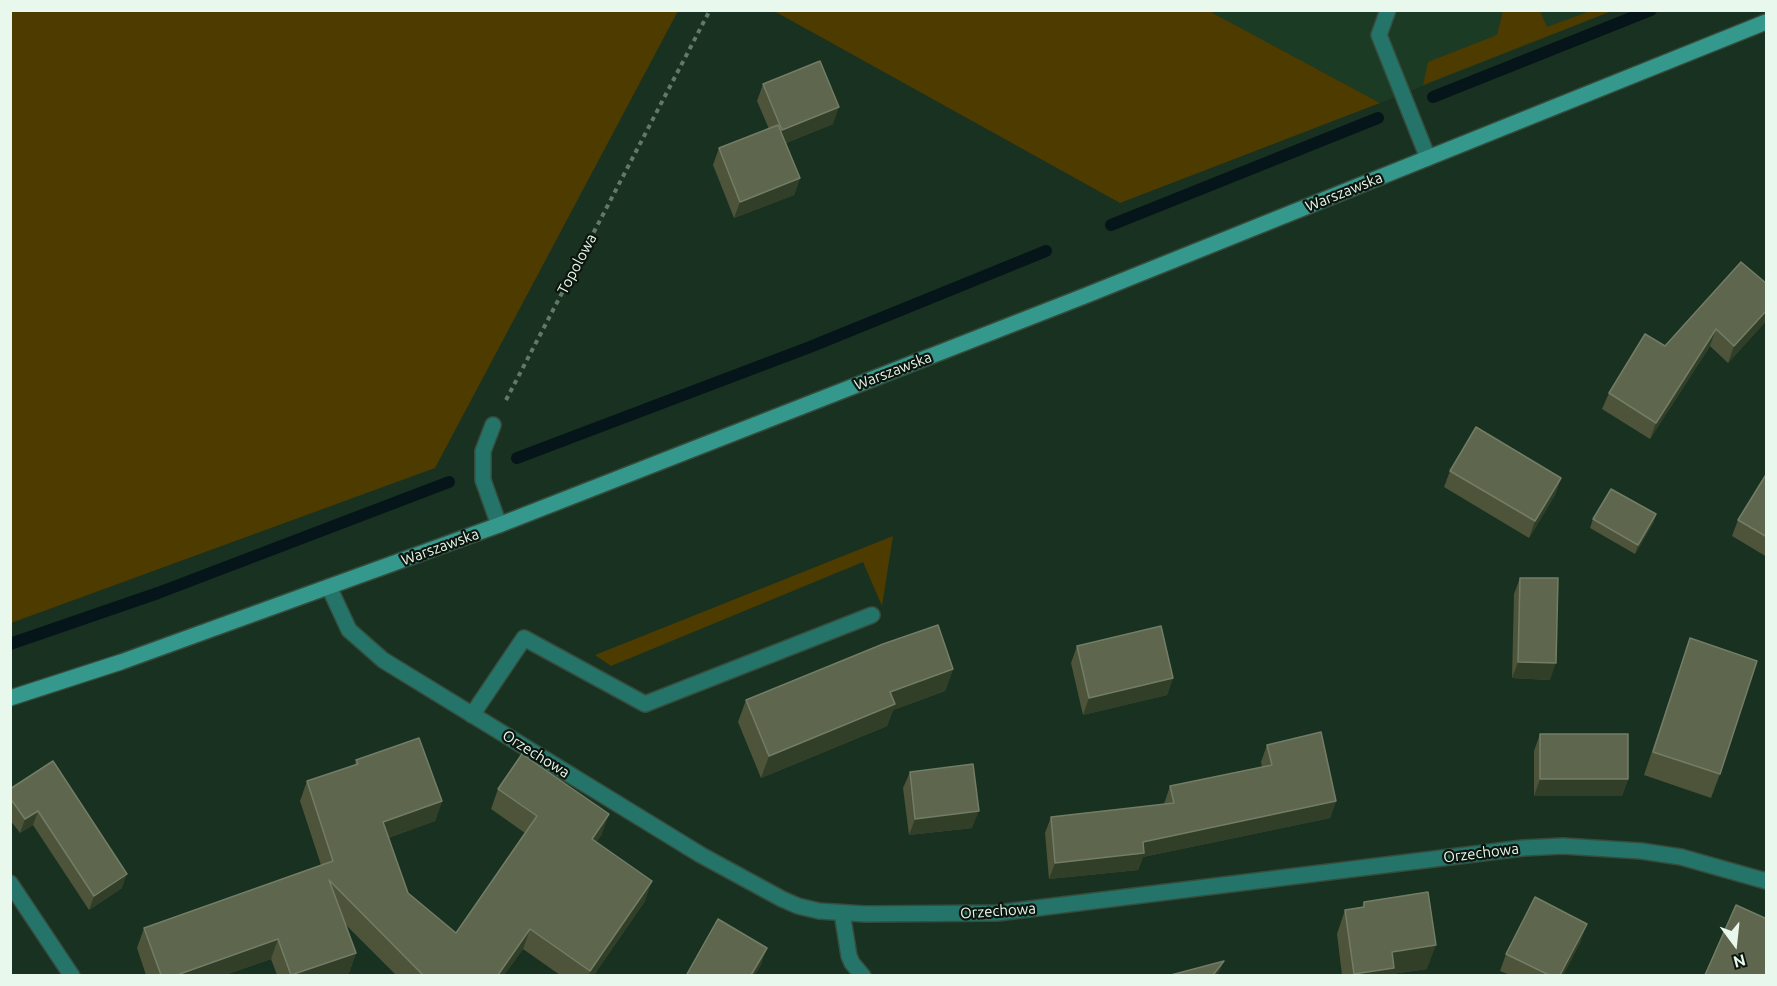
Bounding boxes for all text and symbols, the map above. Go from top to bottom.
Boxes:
street label: Warszawska [1303,168,1385,216]
street label: Topolowa [554,231,600,297]
street label: Warszawska [852,348,934,394]
street label: Warszawska [399,525,481,569]
street label: Orzechowa [499,726,573,782]
street label: Orzechowa [1442,839,1520,867]
street label: Orzechowa [959,899,1037,923]
north arrow [1705,914,1765,974]
text: N [1732,951,1748,972]

